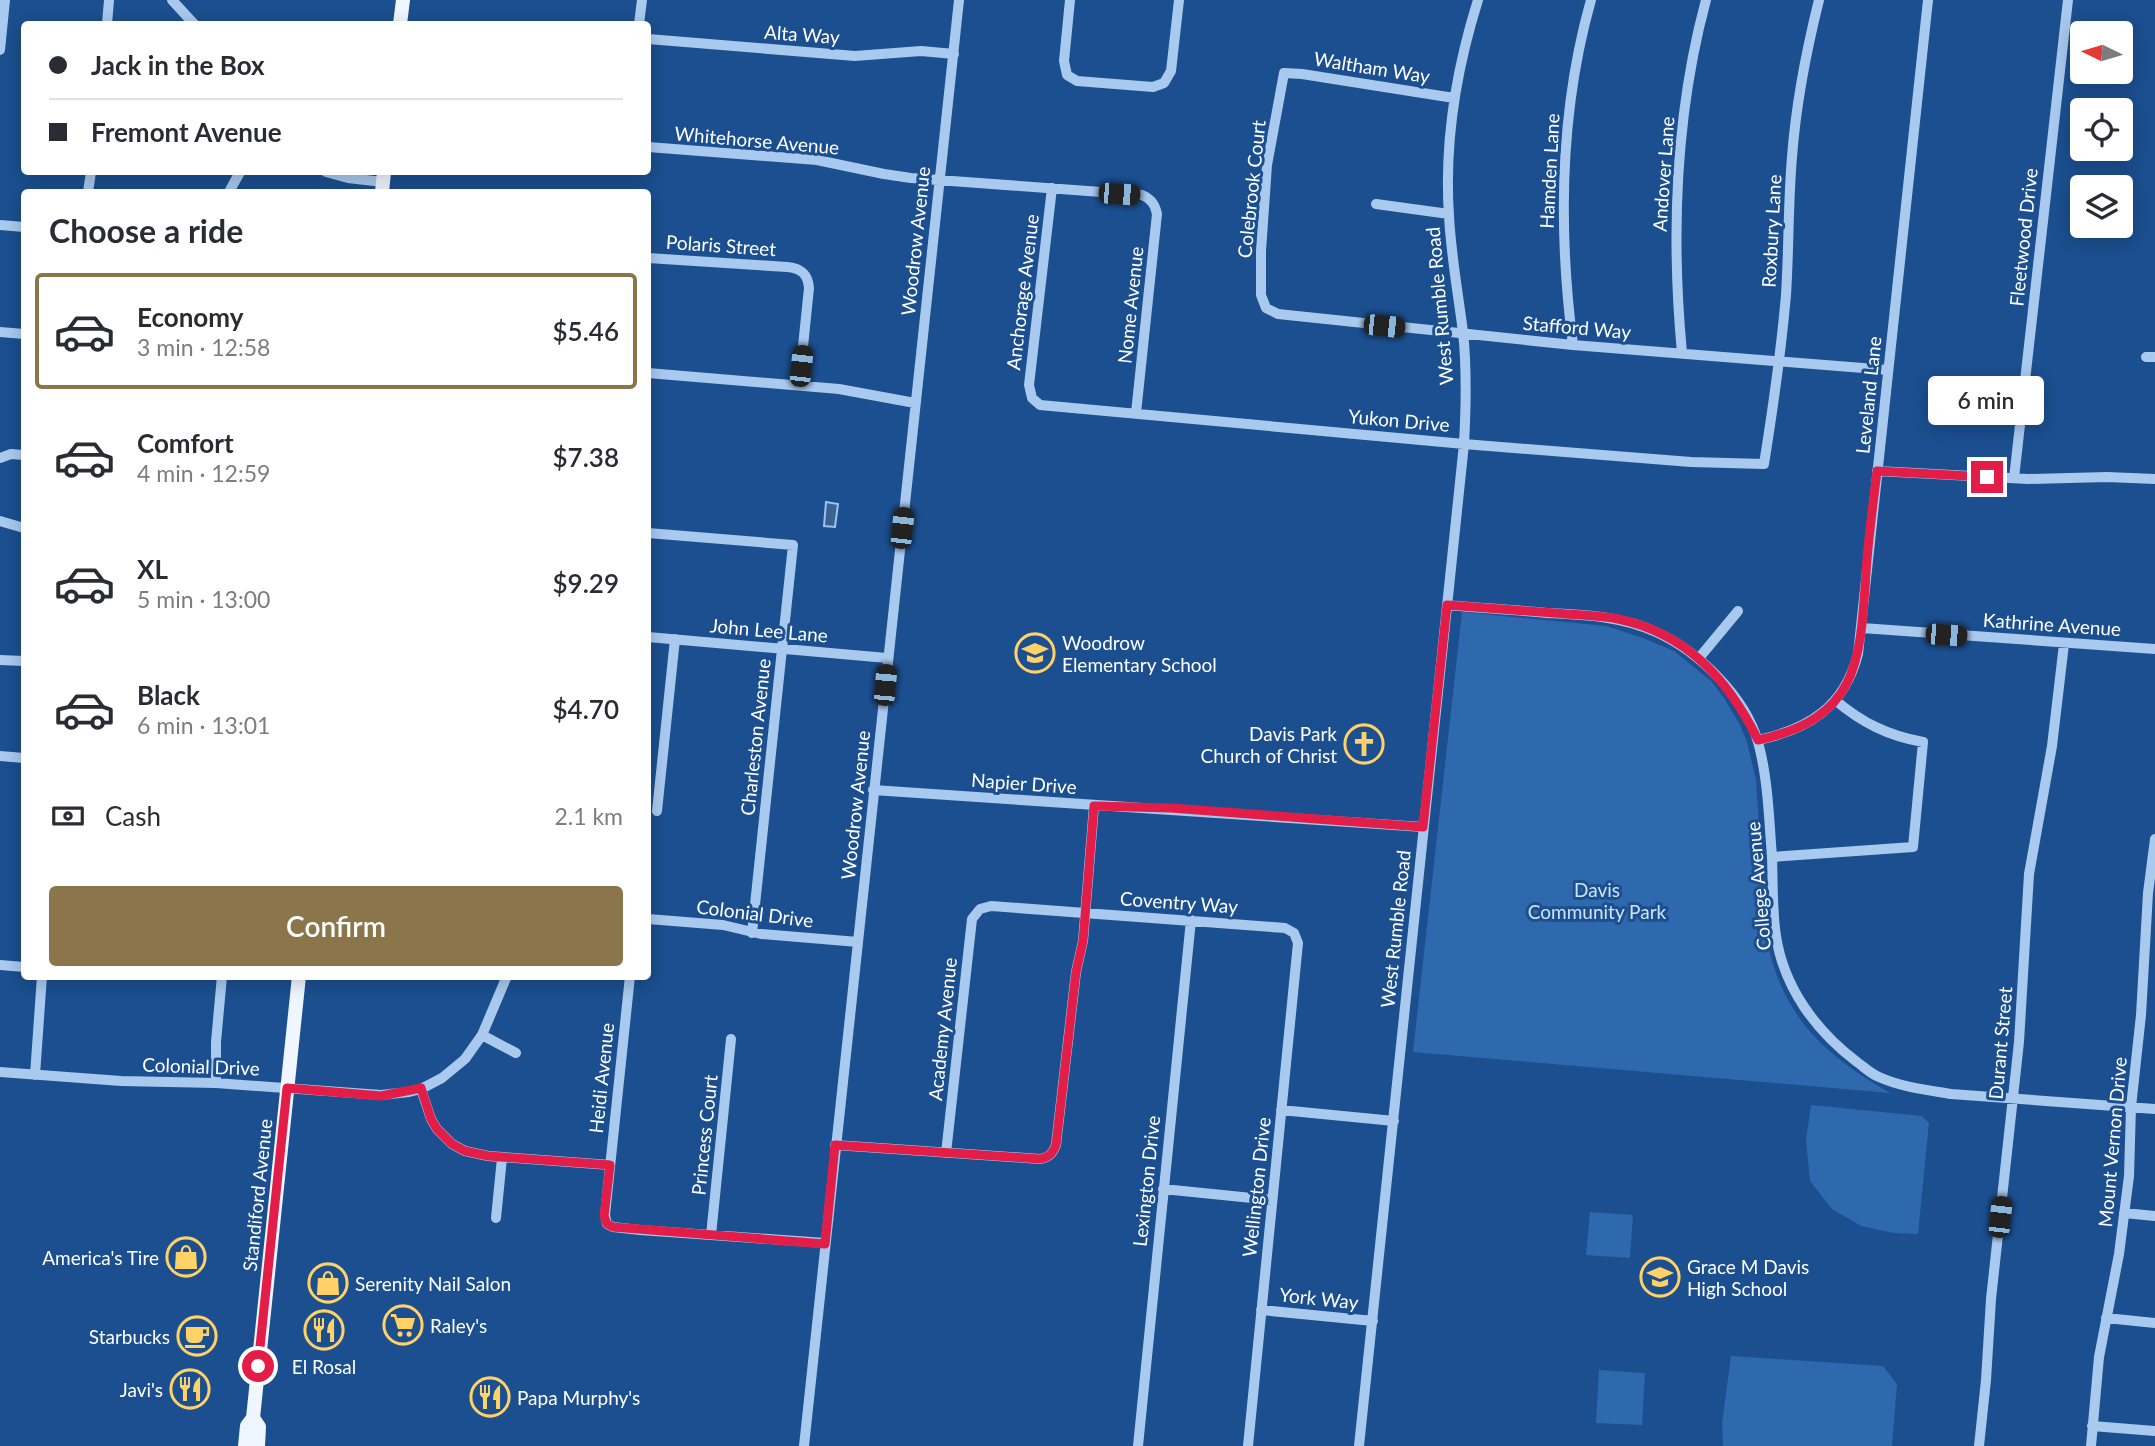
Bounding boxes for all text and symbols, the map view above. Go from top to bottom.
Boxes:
street label: Alta Way [763,20,841,48]
north arrow [2070,21,2133,84]
map controls [2070,21,2133,238]
street label: Waltham Way [1312,46,1432,88]
text: Jack in the Box [91,49,265,81]
button: locate [2070,98,2133,161]
street label: Hamden Lane [1534,113,1564,229]
text: Fremont Avenue [91,116,282,148]
street label: Andover Lane [1648,116,1678,232]
street label: Colebrook Court [1232,119,1270,259]
street label: Whitehorse Avenue [674,121,840,159]
street label: Woodrow Avenue [896,165,934,317]
street label: Fleetwood Drive [2004,167,2042,307]
street label: Roxbury Lane [1757,174,1785,288]
button: layers [2070,175,2133,238]
car [1098,182,1141,206]
text: Choose a ride [49,211,243,250]
street label: Anchorage Avenue [1001,213,1043,371]
street label: West Rumble Road [1421,226,1457,386]
street label: Polaris Street [665,230,777,260]
street label: Nome Avenue [1112,245,1148,365]
icon: car [53,300,116,363]
text: Economy [137,301,243,333]
street label: Stafford Way [1522,311,1632,343]
car [1363,313,1406,339]
text: $5.46 [553,315,619,347]
text: 3 min · 12:58 [137,333,270,361]
street label: Leveland Lane [1850,335,1886,455]
car [789,344,814,388]
callout: 6 min [1929,376,2045,424]
text: 6 min [1958,386,2014,414]
street label: Yukon Drive [1347,404,1451,436]
icon: car [53,426,116,489]
text: Comfort [137,427,234,459]
text: $7.38 [553,441,619,473]
text: 4 min · 12:59 [137,459,270,487]
route end [1971,461,2003,493]
car [890,506,915,550]
icon: car [53,552,116,615]
text: XL [137,553,168,585]
text: $9.29 [553,567,619,599]
text: 5 min · 13:00 [137,585,270,613]
street label: Kathrine Avenue [1982,608,2122,640]
street label: John Lee Lane [709,613,829,647]
car [1925,623,1968,647]
place label: Woodrow Elementary School [1062,631,1217,676]
school or university icon: Woodrow Elementary School [1014,632,1056,674]
street label: Charleston Avenue [735,657,775,817]
car [873,663,898,707]
icon: car [53,678,116,741]
text: Black [137,679,200,711]
text: $4.70 [553,693,619,725]
text: 6 min · 13:01 [137,711,270,739]
place label: Davis Park Church of Christ [1201,722,1337,767]
church icon: Davis Park Church of Christ [1343,723,1385,765]
street label: Woodrow Avenue [836,729,874,881]
street label: Napier Drive [971,768,1077,798]
icon: cash [49,797,87,835]
text: Cash [105,800,161,832]
text: 2.1 km [554,802,623,830]
street label: College Avenue [1741,821,1775,951]
street label: West Rumble Road [1375,849,1415,1009]
park label: Davis Community Park [1528,878,1667,923]
button: Confirm [49,886,623,966]
street label: Coventry Way [1119,886,1239,918]
street label: Colonial Drive [695,894,815,932]
street label: Academy Avenue [923,956,961,1102]
street label: Durant Street [1984,985,2016,1100]
street label: Heidi Avenue [584,1022,618,1134]
street label: Colonial Drive [142,1052,260,1080]
street label: Mount Vernon Drive [2093,1056,2131,1228]
street label: Princess Court [686,1073,722,1196]
street label: Lexington Drive [1128,1114,1164,1248]
street label: Wellington Drive [1237,1116,1275,1258]
street label: Standiford Avenue [238,1118,276,1272]
car [1988,1195,2013,1239]
shop icon: America's Tire [165,1236,207,1278]
place label: America's Tire [42,1246,159,1269]
place label: Grace M Davis High School [1687,1255,1809,1300]
school or university icon: Grace M Davis High School [1639,1256,1681,1298]
shop icon: Serenity Nail Salon [307,1262,349,1304]
place label: Serenity Nail Salon [355,1272,511,1295]
street label: York Way [1278,1282,1360,1314]
supermarket icon: Raley's [382,1304,424,1346]
restaurant icon: El Rosal [303,1309,345,1351]
place label: Raley's [430,1314,487,1337]
cafe icon: Starbucks [176,1315,218,1357]
place label: Starbucks [89,1325,170,1348]
route start [242,1350,274,1382]
place label: El Rosal [292,1355,356,1378]
restaurant icon: Javi's [169,1368,211,1410]
restaurant icon: Papa Murphy's [469,1376,511,1418]
place label: Javi's [120,1378,163,1401]
place label: Papa Murphy's [517,1386,640,1409]

